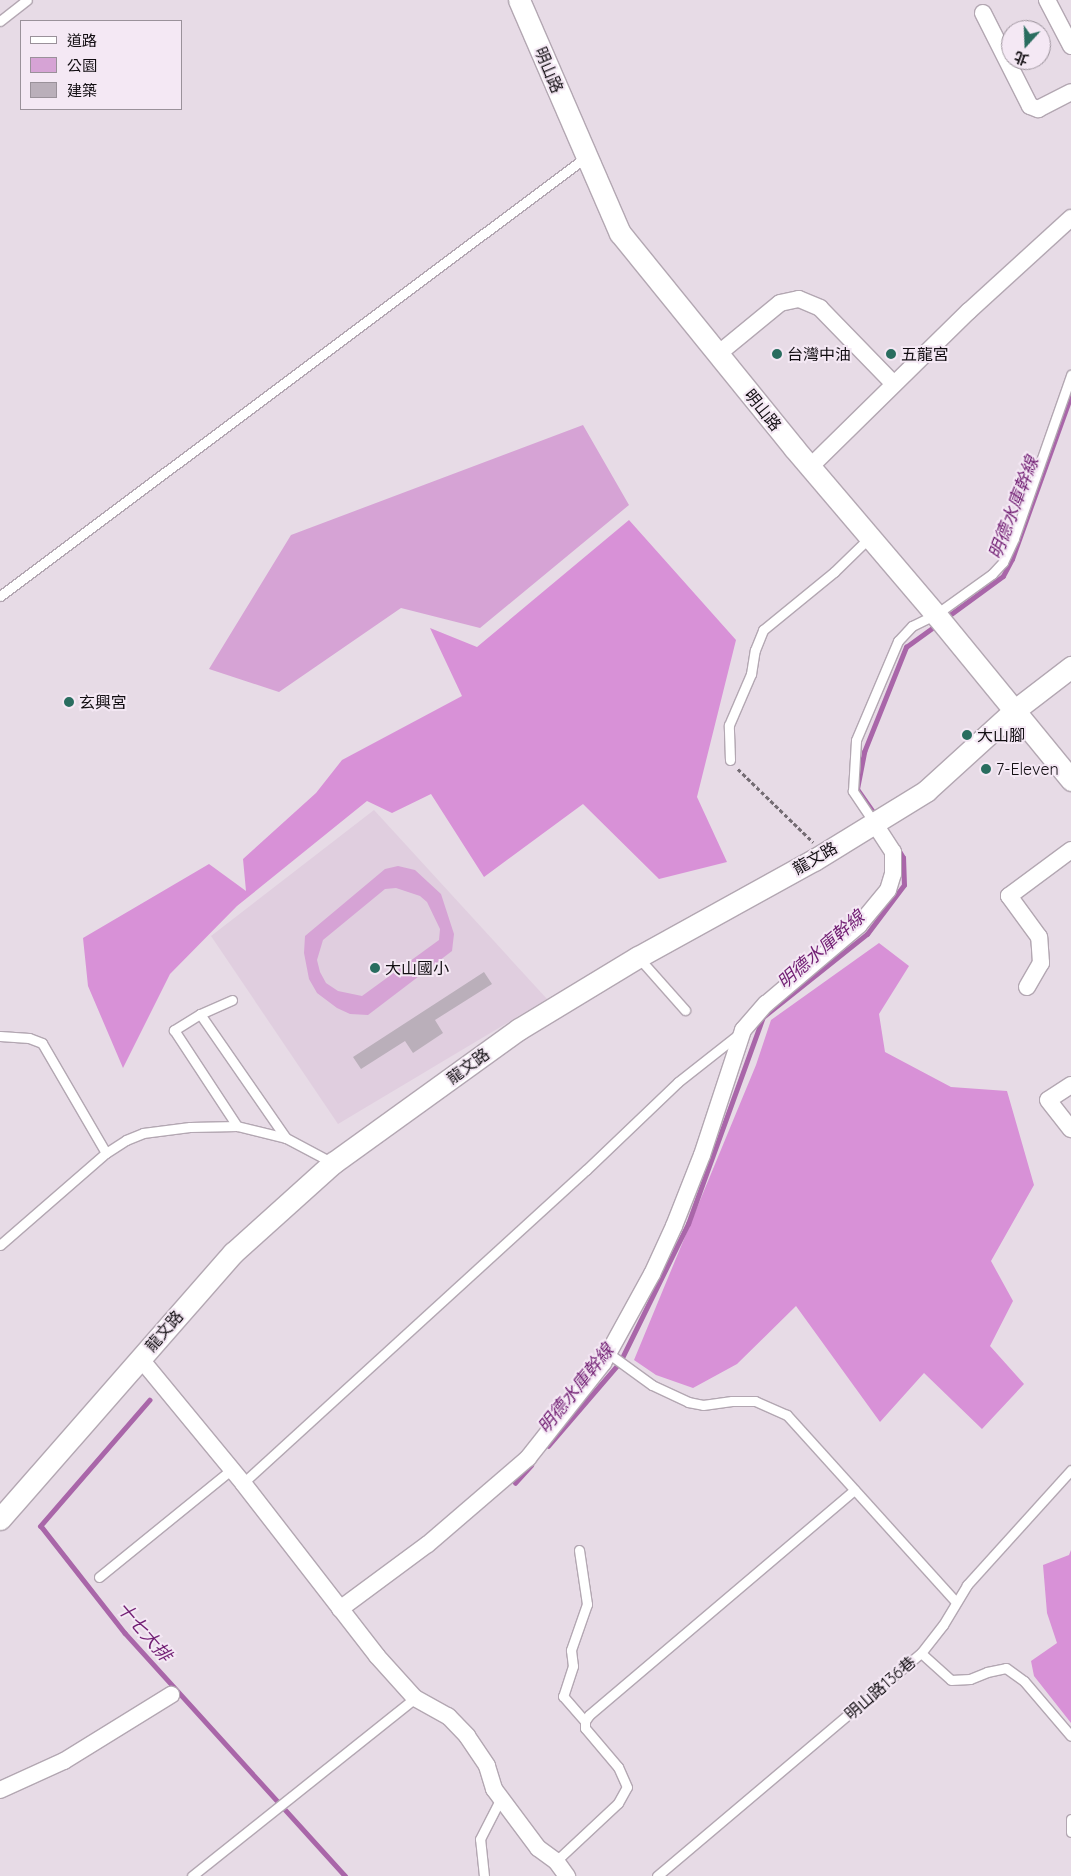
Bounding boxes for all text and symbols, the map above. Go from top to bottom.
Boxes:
legend [20,20,182,110]
north arrow [1001,20,1051,70]
text: 道路 [67,31,97,50]
street label: 明山路 [531,44,567,96]
text: 北 [1012,47,1031,69]
text: 公園 [67,56,97,75]
text: 建築 [67,81,97,100]
place label: 台灣中油 [787,344,851,364]
place label: 五龍宮 [901,344,949,364]
marker: 台灣中油 [771,348,783,360]
marker: 五龍宮 [885,348,897,360]
street label: 明山路 [740,385,786,435]
water label: 明德水庫幹線 [985,454,1043,562]
place label: 玄興宮 [79,692,127,712]
marker: 玄興宮 [63,696,75,708]
place label: 大山腳 [977,725,1025,745]
marker: 大山腳 [961,729,973,741]
place label: 7-Eleven [996,759,1059,779]
marker: 7-Eleven [980,763,992,775]
street label: 龍文路 [789,838,841,878]
water label: 明德水庫幹線 [773,906,869,994]
place label: 大山國小 [385,958,449,978]
marker: 大山國小 [369,962,381,974]
street label: 龍文路 [443,1044,493,1088]
street label: 龍文路 [141,1307,187,1355]
water label: 明德水庫幹線 [534,1340,618,1438]
water label: 十七大排 [112,1598,176,1666]
street label: 明山路136巷 [841,1652,919,1724]

